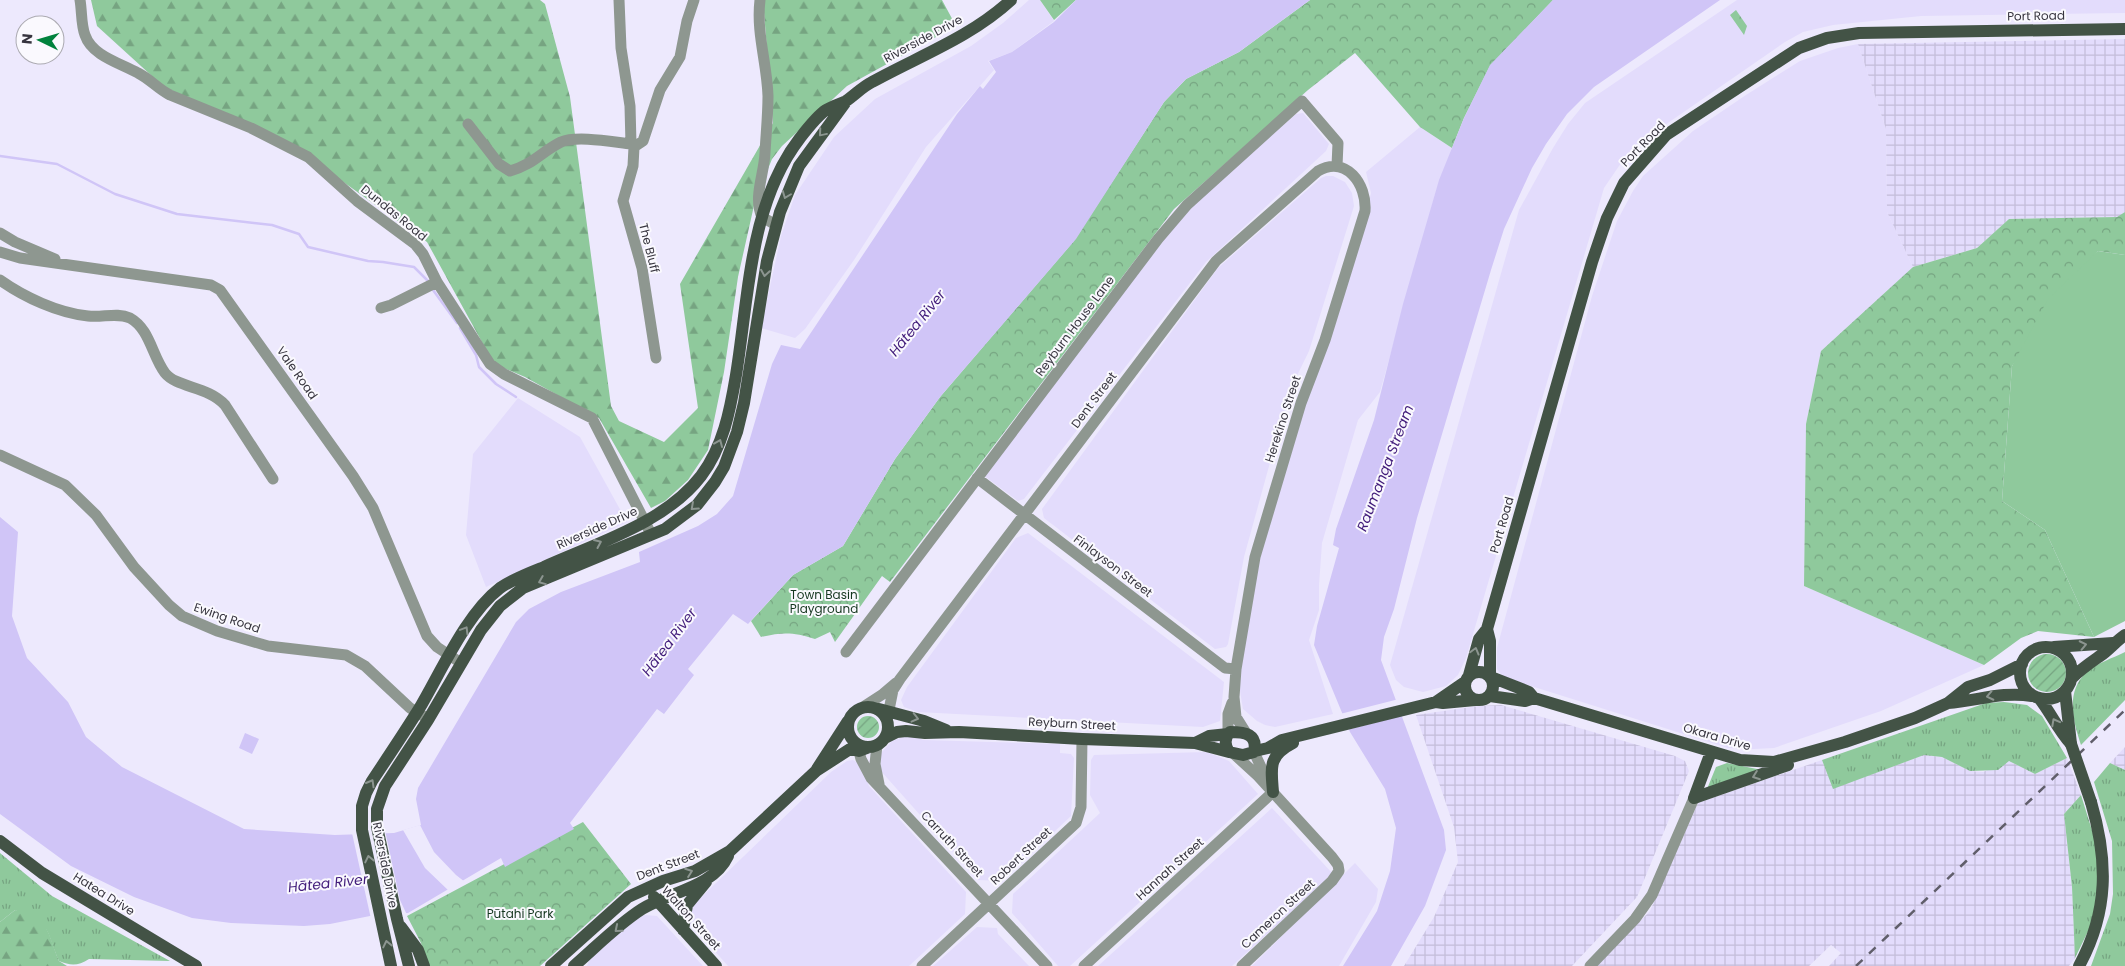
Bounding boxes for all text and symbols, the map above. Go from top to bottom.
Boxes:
street label: Port Road [2007,6,2065,25]
street label: Riverside Drive [880,11,965,66]
north arrow [15,15,65,65]
text: N [17,33,37,45]
street label: Port Road [1616,117,1669,170]
one-way arrow [819,127,828,136]
street label: Dundas Road [358,181,431,245]
one-way arrow [782,191,792,199]
street label: The Bluff [635,221,664,275]
one-way arrow [760,269,771,277]
street label: Reyburn House Lane [1031,272,1118,379]
water label: Hātea River [884,285,951,360]
street label: Vale Road [273,343,322,403]
street label: Dent Street [1067,368,1120,431]
street label: Herekino Street [1260,373,1305,465]
water label: Raumanga Stream [1352,402,1418,534]
one-way arrow [713,439,723,448]
street label: Port Road [1485,495,1518,555]
one-way arrow [690,501,699,510]
street label: Riverside Drive [554,502,640,553]
street label: Finlayson Street [1070,530,1156,601]
one-way arrow [593,538,602,549]
one-way arrow [538,575,546,585]
park label: Town Basin Playground [790,586,858,617]
street label: Ewing Road [192,598,263,637]
water label: Hātea River [637,603,702,680]
one-way arrow [459,626,469,635]
one-way arrow [2078,640,2087,651]
one-way arrow [1470,647,1480,655]
one-way arrow [1985,690,1994,701]
one-way arrow [910,712,919,723]
street label: Reyburn Street [1028,713,1116,734]
one-way arrow [2051,718,2061,727]
street label: Okara Drive [1681,719,1753,754]
one-way arrow [1752,770,1761,780]
one-way arrow [365,780,375,789]
street label: Carruth Street [917,807,987,880]
street label: Riverside Drive [369,821,402,909]
street label: Robert Street [986,823,1055,888]
street label: Hannah Street [1132,834,1207,904]
street label: Dent Street [634,845,702,884]
one-way arrow [364,855,375,864]
street label: Hatea Drive [70,868,138,919]
one-way arrow [685,868,693,878]
water label: Hātea River [287,869,370,897]
street label: Cameron Street [1237,875,1318,952]
street label: Walton Street [658,882,725,953]
park label: Pūtahi Park [487,905,554,922]
one-way arrow [614,923,623,932]
one-way arrow [382,940,393,949]

